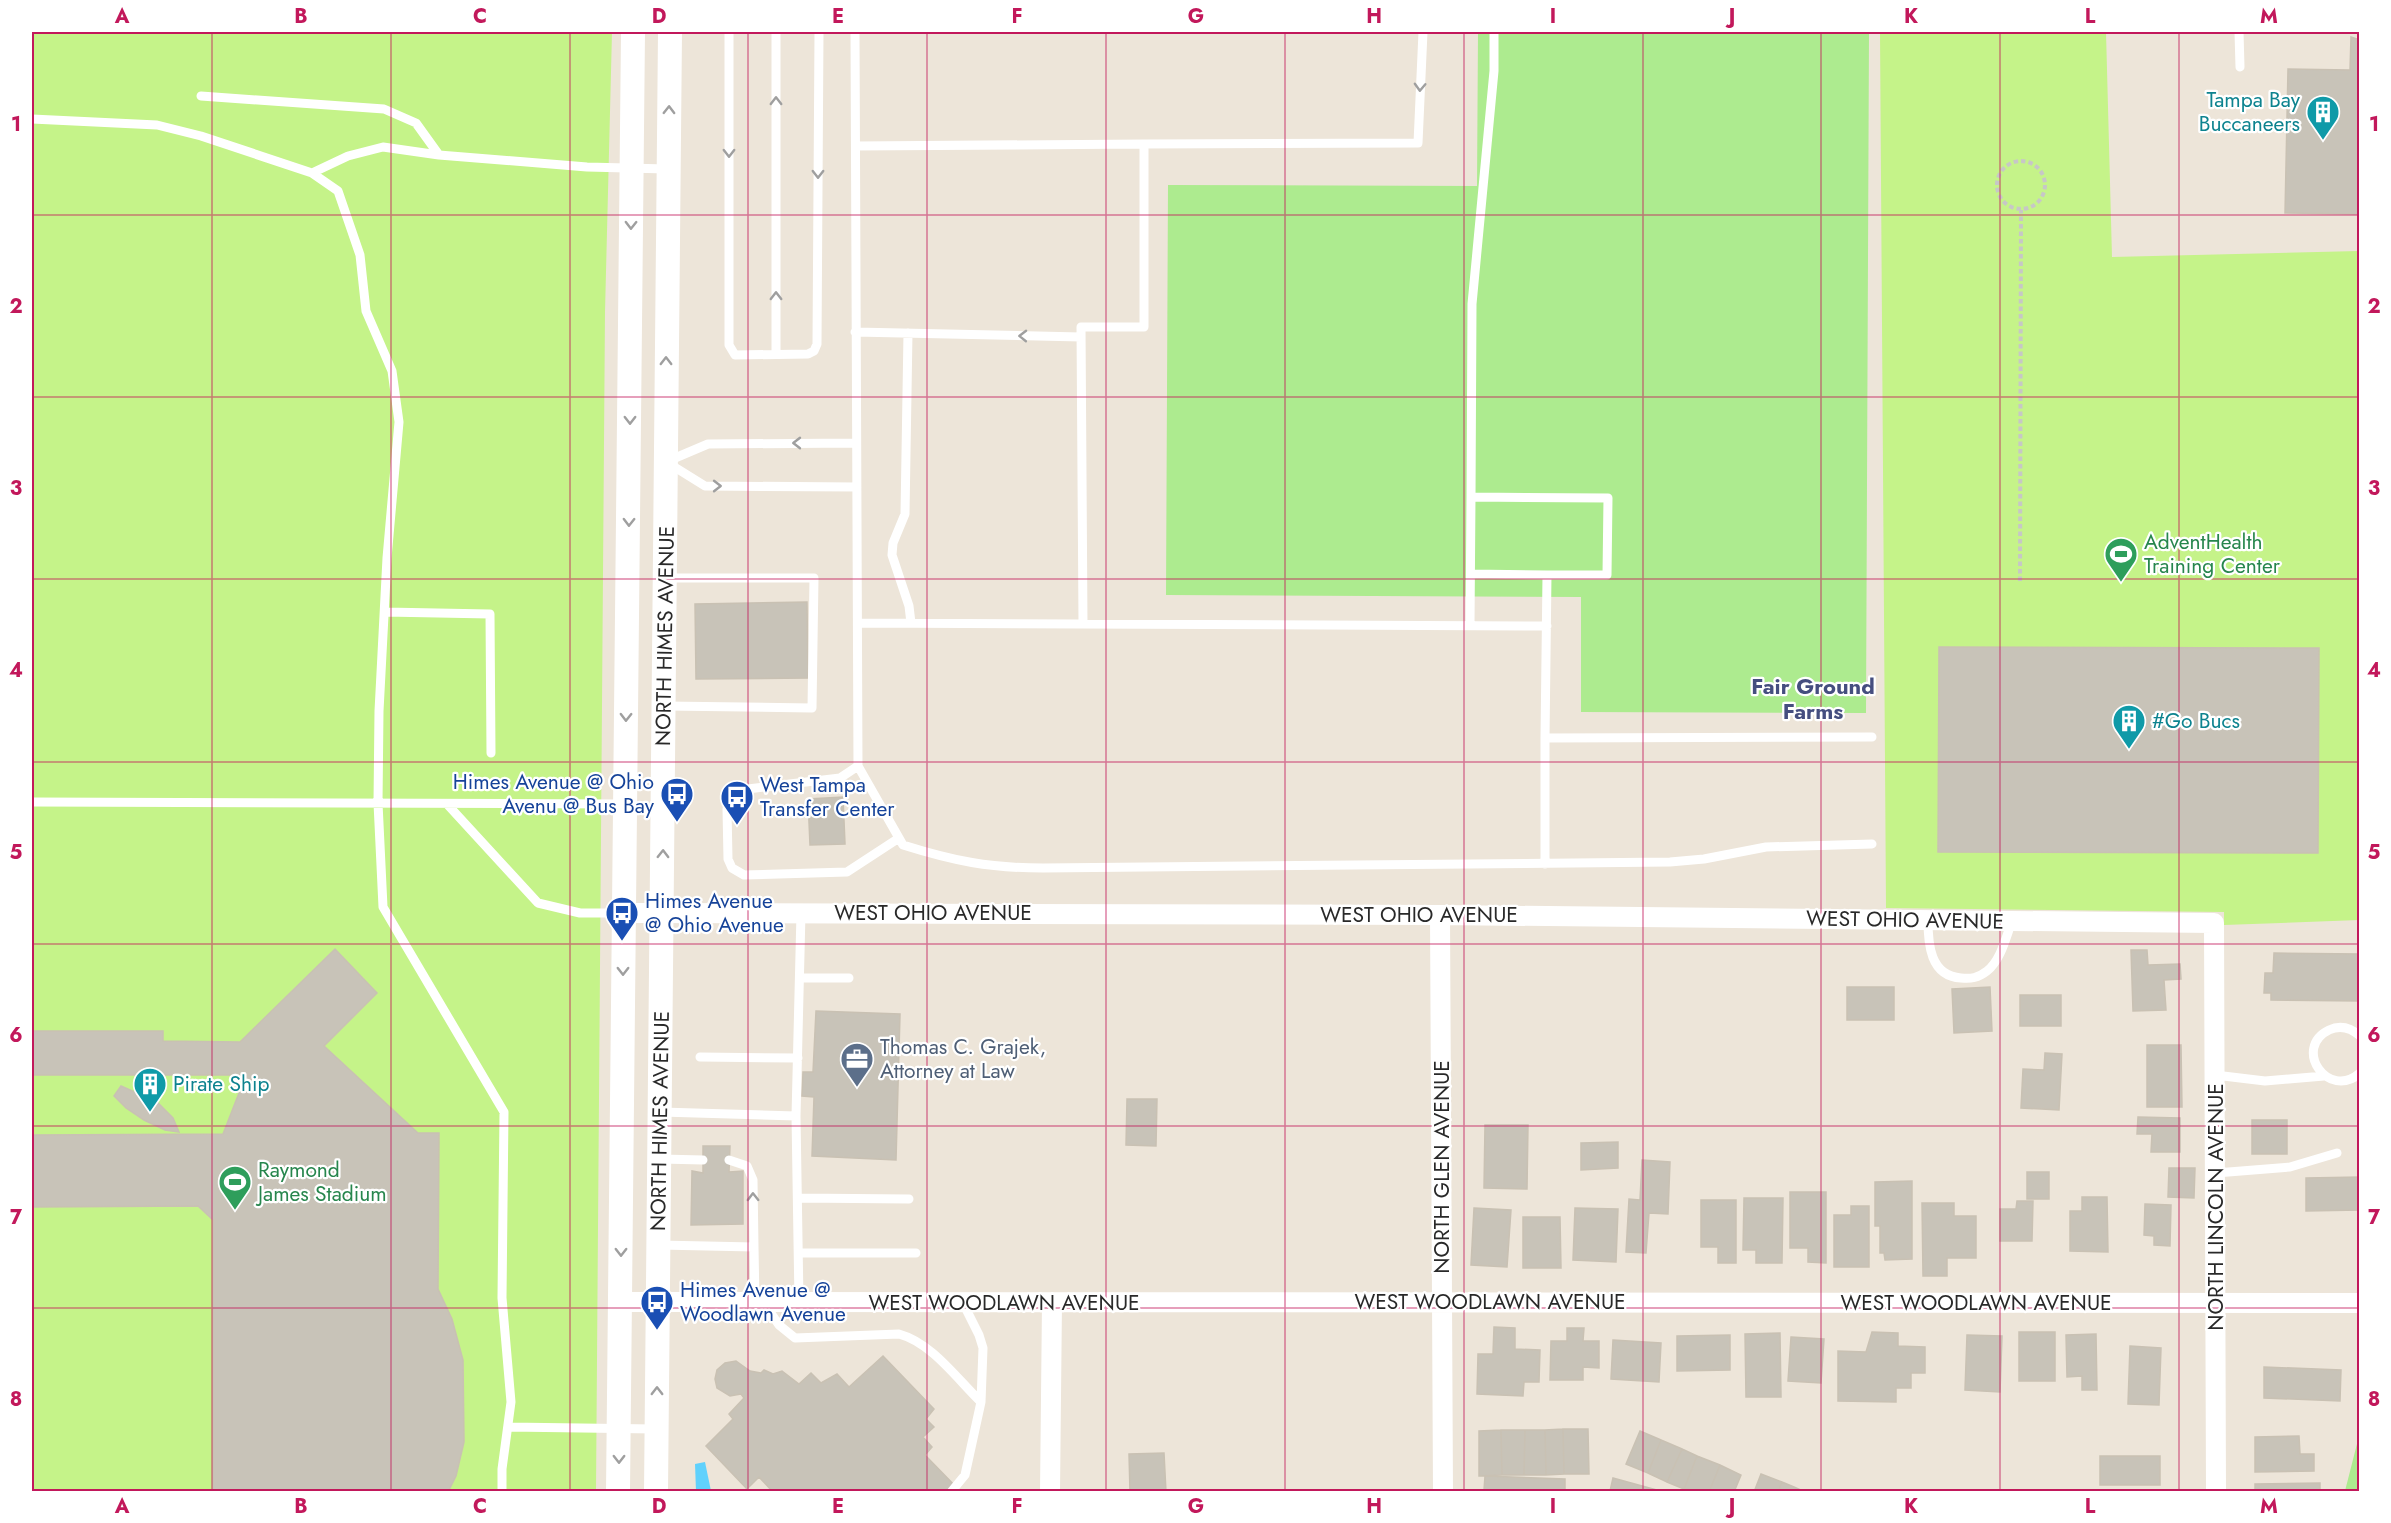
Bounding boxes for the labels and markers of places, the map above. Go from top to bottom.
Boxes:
place label: Tampa Bay Buccaneers [2199,85,2301,139]
building icon: Tampa Bay Buccaneers [2305,94,2341,141]
place label: AdventHealth Training Center [2144,527,2281,581]
sports icon: AdventHealth Training Center [2103,536,2139,583]
building icon: #Go Bucs [2111,703,2147,750]
place label: #Go Bucs [2152,706,2240,736]
place label: Himes Avenue @ Ohio Avenu @ Bus Bay [453,767,655,821]
place label: West Tampa Transfer Center [760,770,895,824]
bus stop icon: Himes Avenue @ Ohio Avenu @ Bus Bay [659,776,695,823]
bus stop icon: West Tampa Transfer Center [719,779,755,826]
place label: Himes Avenue @ Ohio Avenue [645,886,784,940]
bus stop icon: Himes Avenue @ Ohio Avenue [604,895,640,942]
place label: Thomas C. Grajek, Attorney at Law [880,1032,1046,1086]
office icon: Thomas C. Grajek, Attorney at Law [839,1041,875,1088]
building icon: Pirate Ship [132,1066,168,1113]
place label: Pirate Ship [173,1069,269,1099]
place label: Raymond James Stadium [255,1155,387,1209]
sports icon: Raymond James Stadium [217,1164,253,1211]
place label: Himes Avenue @ Woodlawn Avenue [680,1275,846,1329]
bus stop icon: Himes Avenue @ Woodlawn Avenue [639,1284,675,1331]

